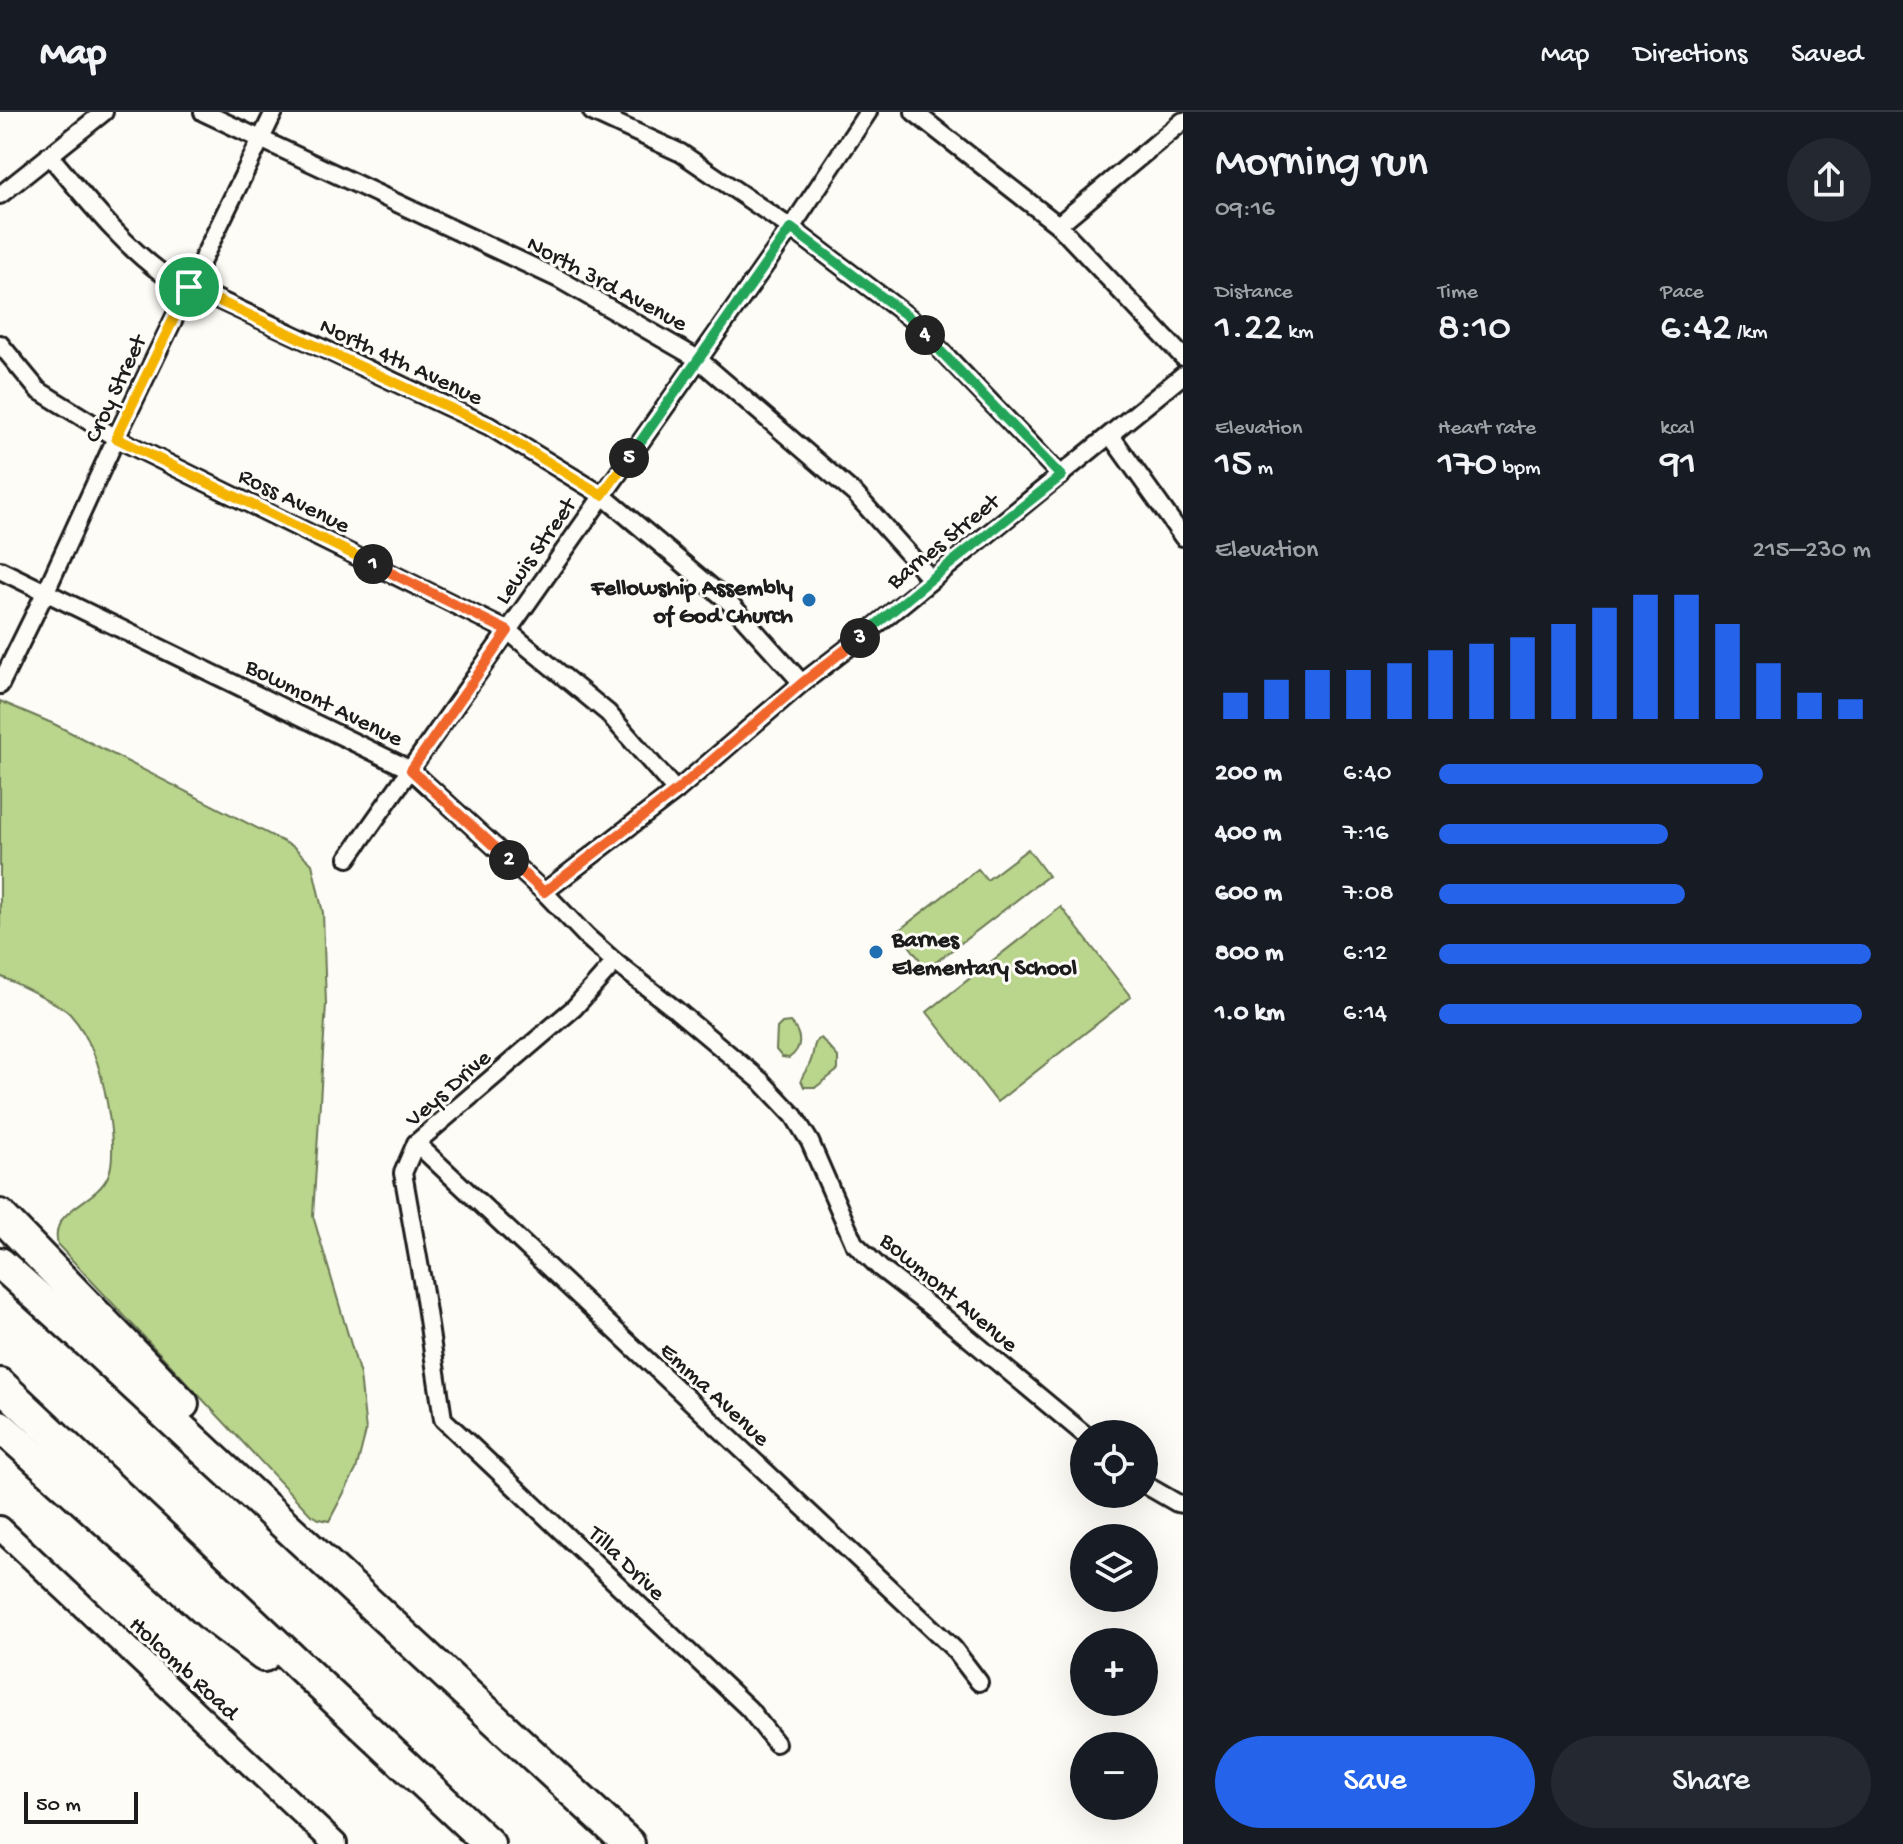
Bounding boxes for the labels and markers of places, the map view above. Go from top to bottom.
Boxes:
pin [155,253,223,321]
pin: 4 [905,315,945,355]
pin: 5 [609,438,649,478]
pin: 1 [353,544,393,584]
place label: Fellowship Assembly of God Church [590,575,793,632]
marker: Fellowship Assembly of God Church [800,591,818,609]
pin: 3 [840,618,880,658]
pin: 2 [489,840,529,880]
place label: Barnes Elementary School [891,927,1077,984]
marker: Barnes Elementary School [867,943,885,961]

